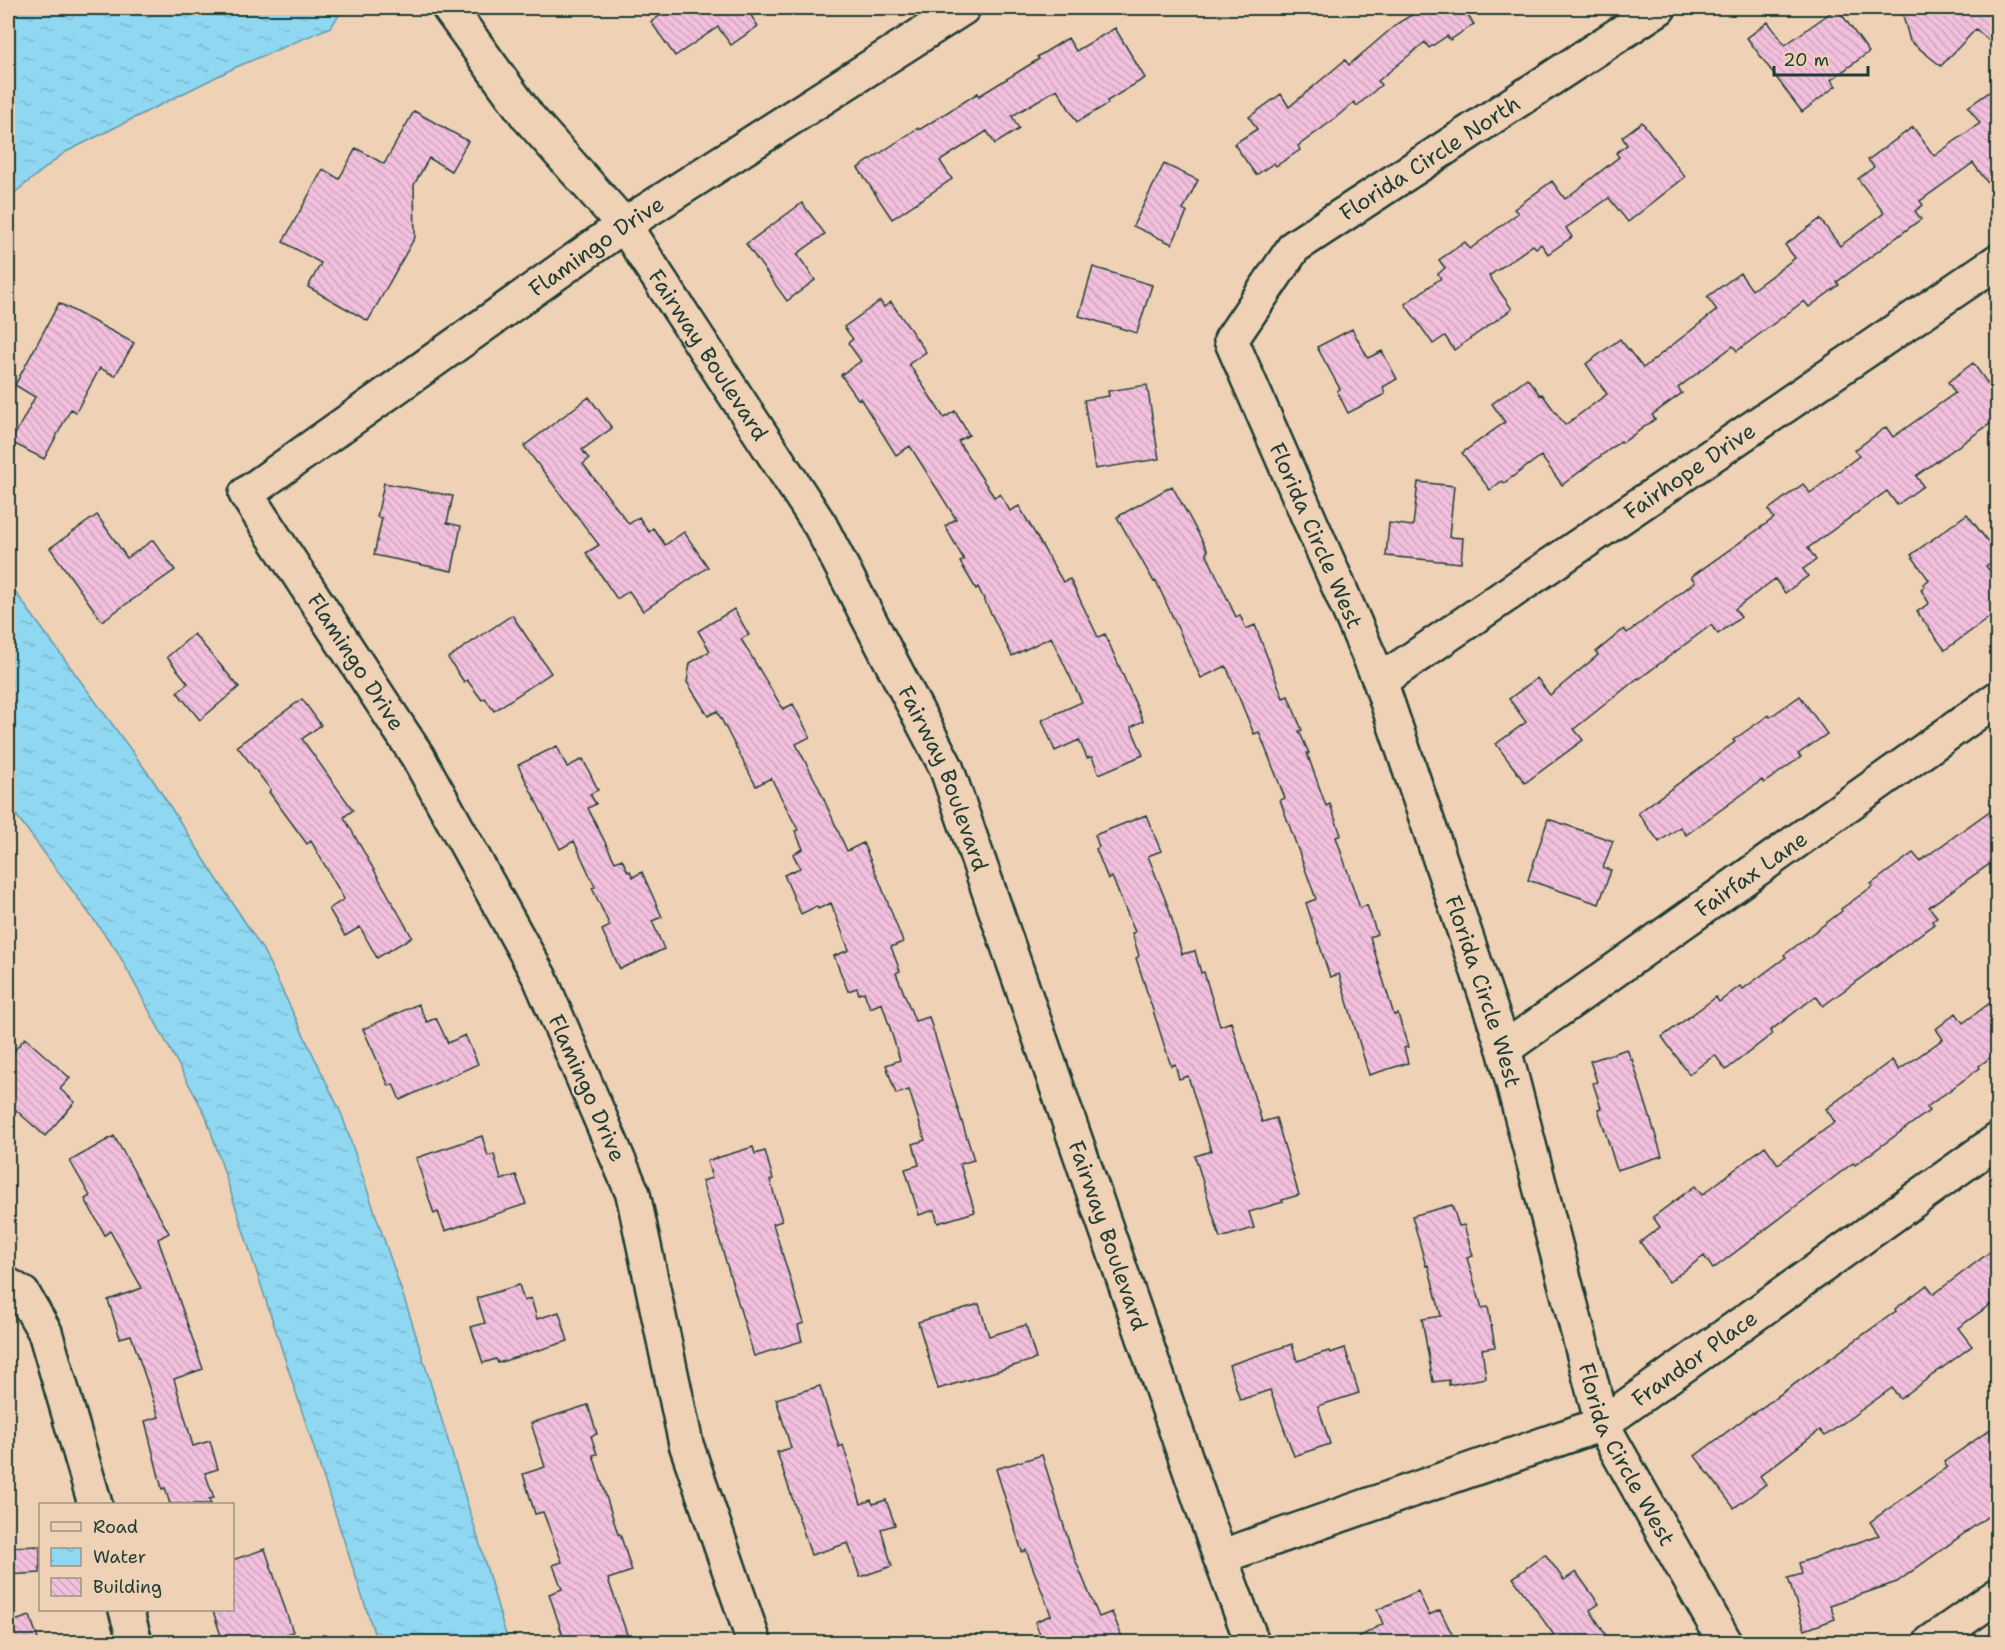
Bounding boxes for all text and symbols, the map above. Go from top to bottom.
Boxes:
scale bar [1774,39,1868,77]
text: 20 m [1783,48,1829,72]
street label: Florida Circle North [1334,89,1526,227]
street label: Flamingo Drive [523,189,669,303]
street label: Fairway Boulevard [642,263,775,446]
street label: Fairhope Drive [1618,416,1761,526]
street label: Florida Circle West [1263,438,1370,633]
street label: Flamingo Drive [301,588,411,736]
street label: Fairway Boulevard [892,681,995,875]
street label: Fairfax Lane [1689,824,1813,923]
street label: Florida Circle West [1439,892,1528,1090]
street label: Flamingo Drive [542,1010,632,1166]
street label: Fairway Boulevard [1062,1137,1155,1334]
street label: Frandor Place [1626,1303,1763,1413]
street label: Florida Circle West [1572,1360,1682,1551]
legend [39,1503,234,1611]
text: Road [93,1515,138,1539]
text: Water [93,1545,146,1569]
text: Building [93,1575,162,1599]

